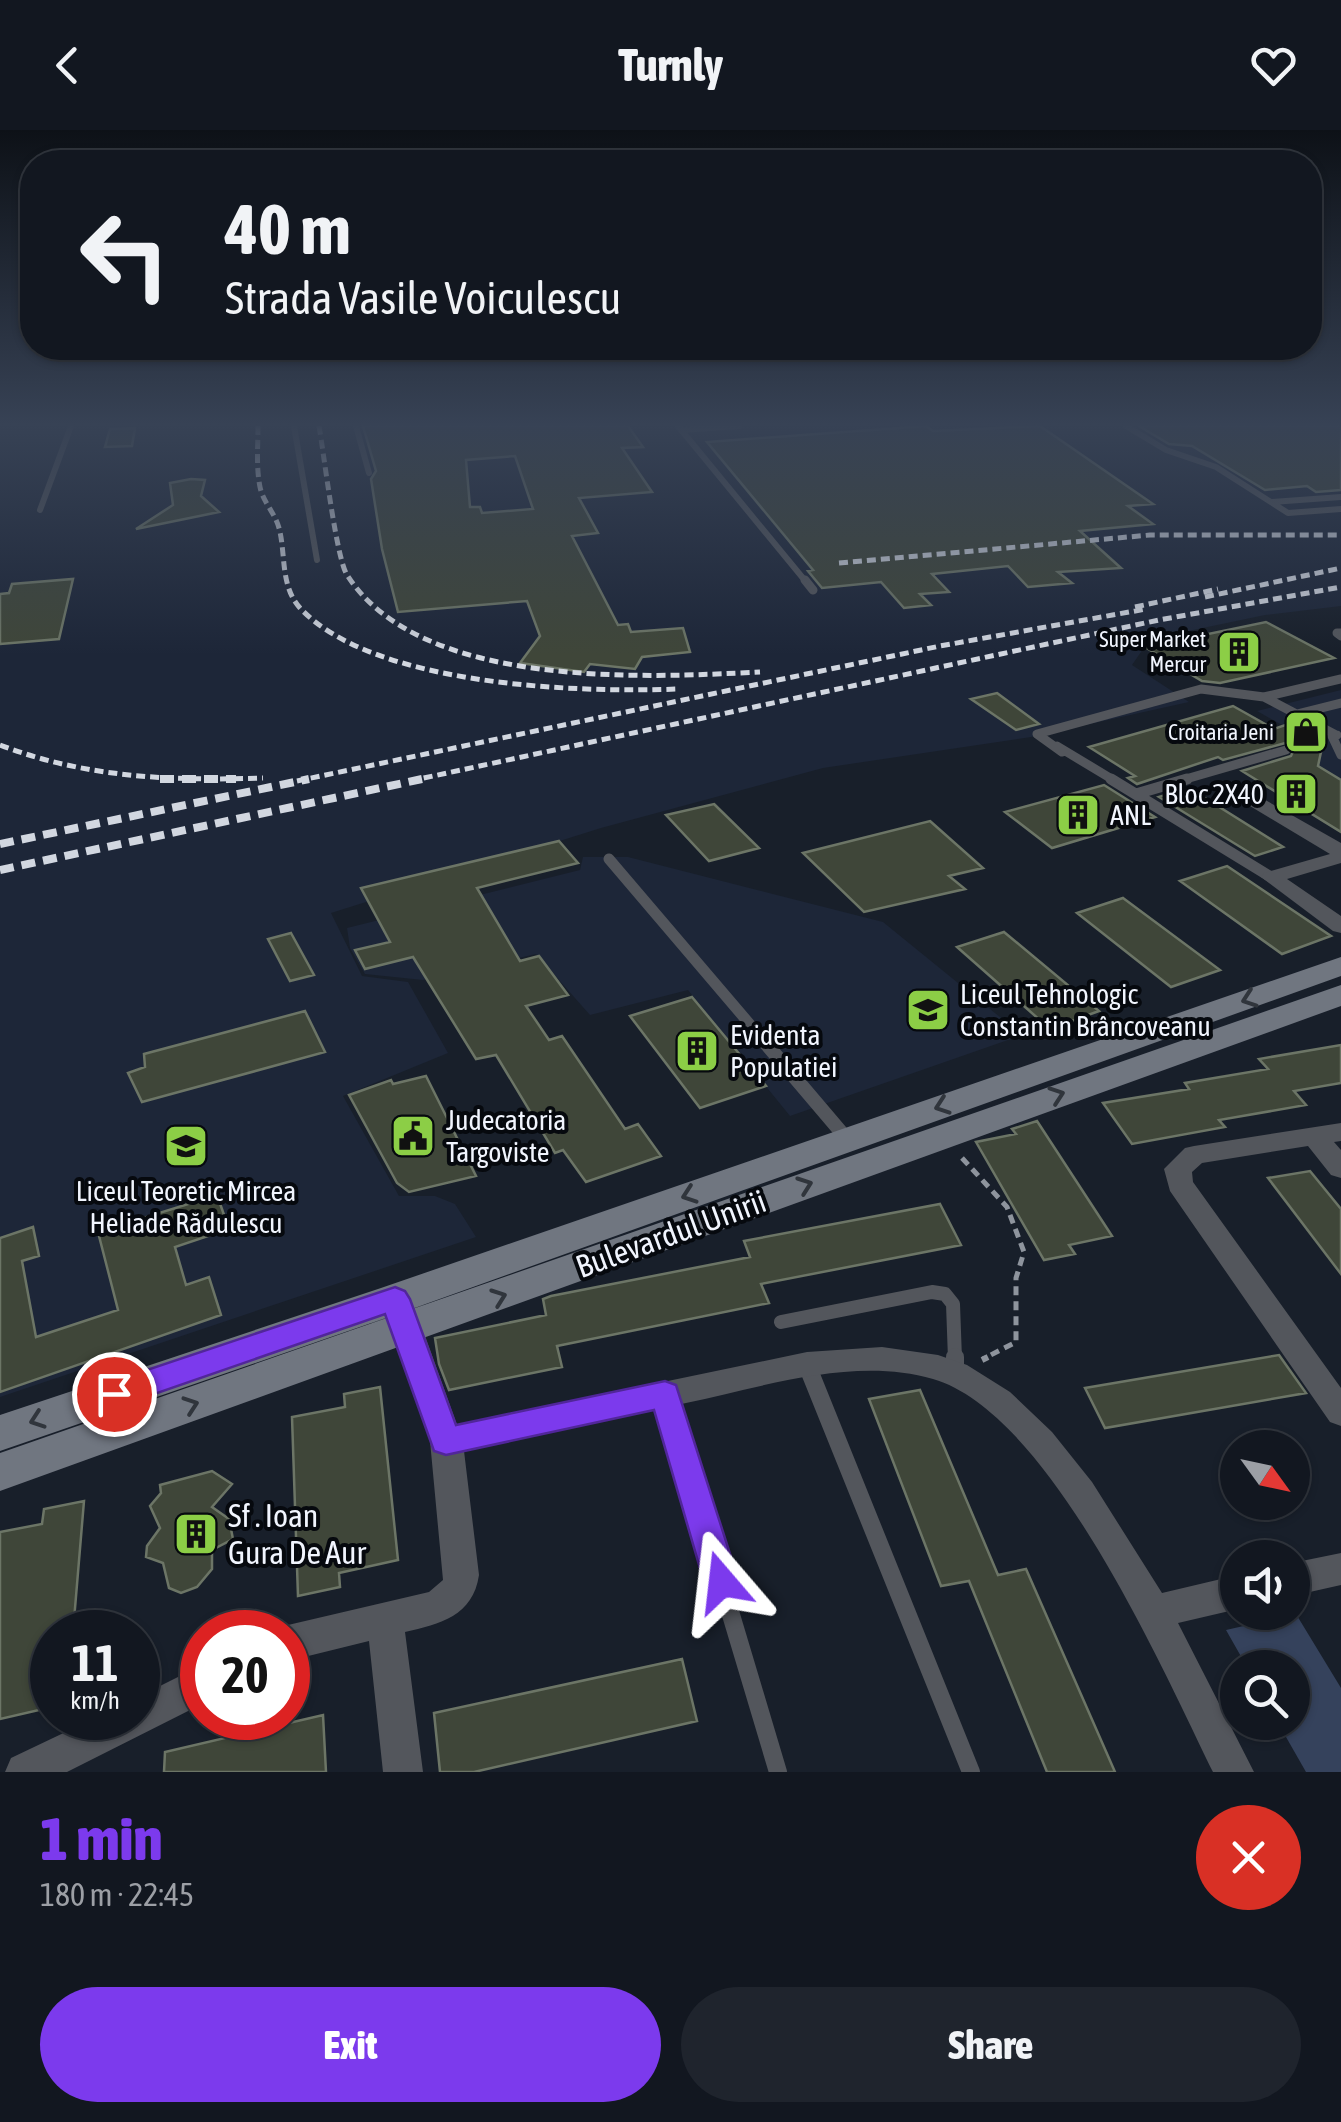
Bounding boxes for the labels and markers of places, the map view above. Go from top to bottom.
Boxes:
place label: Super Market Mercur [1099,626,1206,677]
building icon: Super Market Mercur [1216,629,1262,675]
shop icon: Croitaria Jeni [1283,709,1329,755]
place label: Croitaria Jeni [1168,719,1274,745]
building icon: Bloc 2X40 [1273,771,1319,817]
place label: Bloc 2X40 [1164,778,1264,810]
building icon: ANL [1055,792,1101,838]
place label: ANL [1110,799,1151,831]
place label: Liceul Tehnologic Constantin Brâncoveanu [960,978,1211,1042]
school or university icon: Liceul Tehnologic Constantin Brâncoveanu [905,987,951,1033]
place label: Evidenta Populatiei [730,1019,838,1083]
building icon: Evidenta Populatiei [674,1028,720,1074]
place label: Judecatoria Targoviste [446,1104,566,1168]
public building icon: Judecatoria Targoviste [390,1113,436,1159]
school or university icon: Liceul Teoretic Mircea Heliade Rădulescu [163,1123,209,1169]
place label: Liceul Teoretic Mircea Heliade Rădulescu [76,1175,296,1239]
pin [72,1352,157,1437]
place label: Sf . Ioan Gura De Aur [228,1497,366,1571]
building icon: Sf . Ioan Gura De Aur [173,1511,219,1557]

